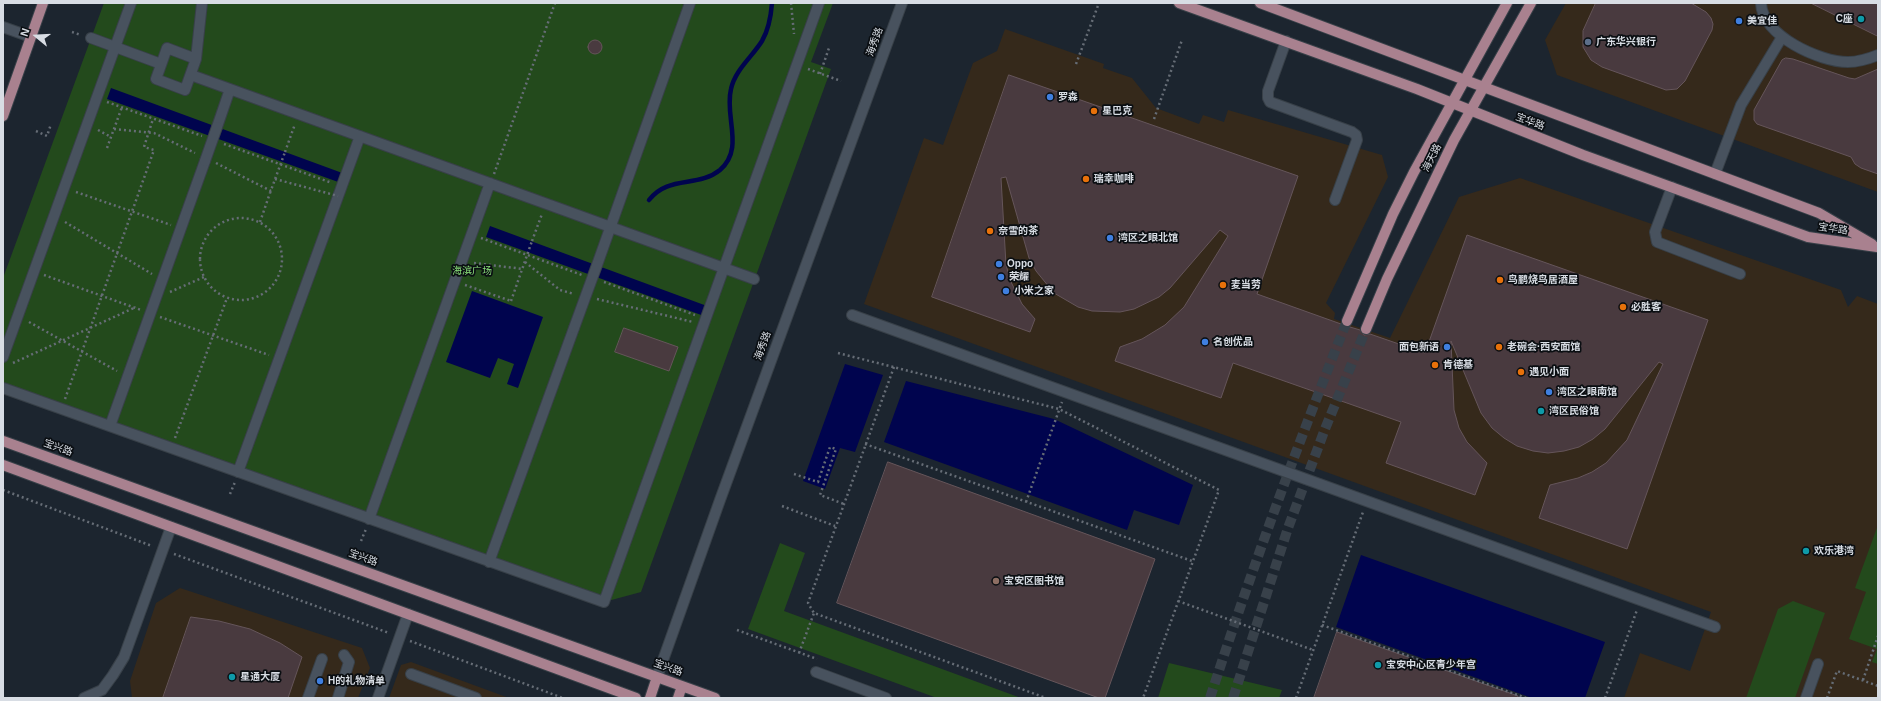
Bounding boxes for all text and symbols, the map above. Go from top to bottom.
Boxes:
place label: C座 [1836,13,1853,25]
marker: C座 [1856,14,1866,24]
place label: 美宜佳 [1747,15,1777,27]
north arrow [16,16,56,56]
marker: 美宜佳 [1734,16,1744,26]
street label: 海秀路 [864,26,886,58]
text: N [18,27,32,38]
place label: 广东华兴银行 [1596,36,1656,48]
marker: 广东华兴银行 [1583,37,1593,47]
place label: 罗森 [1058,91,1078,103]
marker: 罗森 [1045,92,1055,102]
place label: 星巴克 [1102,105,1132,117]
marker: 星巴克 [1089,106,1099,116]
street label: 宝华路 [1514,111,1546,133]
street label: 海天路 [1420,142,1444,174]
place label: 瑞幸咖啡 [1094,173,1134,185]
marker: 瑞幸咖啡 [1081,174,1091,184]
street label: 宝华路 [1817,221,1849,237]
place label: 奈雪的茶 [998,225,1038,237]
marker: 奈雪的茶 [985,226,995,236]
place label: 湾区之眼北馆 [1118,232,1178,244]
marker: 湾区之眼北馆 [1105,233,1115,243]
place label: Oppo [1007,258,1033,270]
marker: Oppo [994,259,1004,269]
park label: 海滨广场 [452,265,492,277]
place label: 荣耀 [1009,271,1029,283]
marker: 荣耀 [996,272,1006,282]
place label: 鸟鹏烧鸟居酒屋 [1508,274,1578,286]
marker: 鸟鹏烧鸟居酒屋 [1495,275,1505,285]
place label: 麦当劳 [1231,279,1261,291]
marker: 麦当劳 [1218,280,1228,290]
place label: 小米之家 [1014,285,1054,297]
marker: 小米之家 [1001,286,1011,296]
place label: 必胜客 [1631,301,1661,313]
marker: 必胜客 [1618,302,1628,312]
street label: 海秀路 [752,330,774,362]
place label: 名创优品 [1213,336,1253,348]
marker: 名创优品 [1200,337,1210,347]
place label: 面包新语 [1399,341,1439,353]
place label: 老碗会·西安面馆 [1507,341,1580,353]
marker: 面包新语 [1442,342,1452,352]
marker: 老碗会·西安面馆 [1494,342,1504,352]
place label: 肯德基 [1443,359,1473,371]
marker: 肯德基 [1430,360,1440,370]
place label: 遇见小面 [1529,366,1569,378]
marker: 遇见小面 [1516,367,1526,377]
place label: 湾区之眼南馆 [1557,386,1617,398]
marker: 湾区之眼南馆 [1544,387,1554,397]
place label: 湾区民俗馆 [1549,405,1599,417]
marker: 湾区民俗馆 [1536,406,1546,416]
street label: 宝兴路 [42,437,74,459]
place label: 欢乐港湾 [1814,545,1854,557]
marker: 欢乐港湾 [1801,546,1811,556]
street label: 宝兴路 [347,547,379,569]
place label: 宝安区图书馆 [1004,575,1064,587]
marker: 宝安区图书馆 [991,576,1001,586]
street label: 宝兴路 [652,657,684,679]
place label: 宝安中心区青少年宫 [1386,659,1476,671]
marker: 宝安中心区青少年宫 [1373,660,1383,670]
place label: 星通大厦 [240,671,280,683]
marker: 星通大厦 [227,672,237,682]
place label: H的礼物清单 [328,675,385,687]
marker: H的礼物清单 [315,676,325,686]

